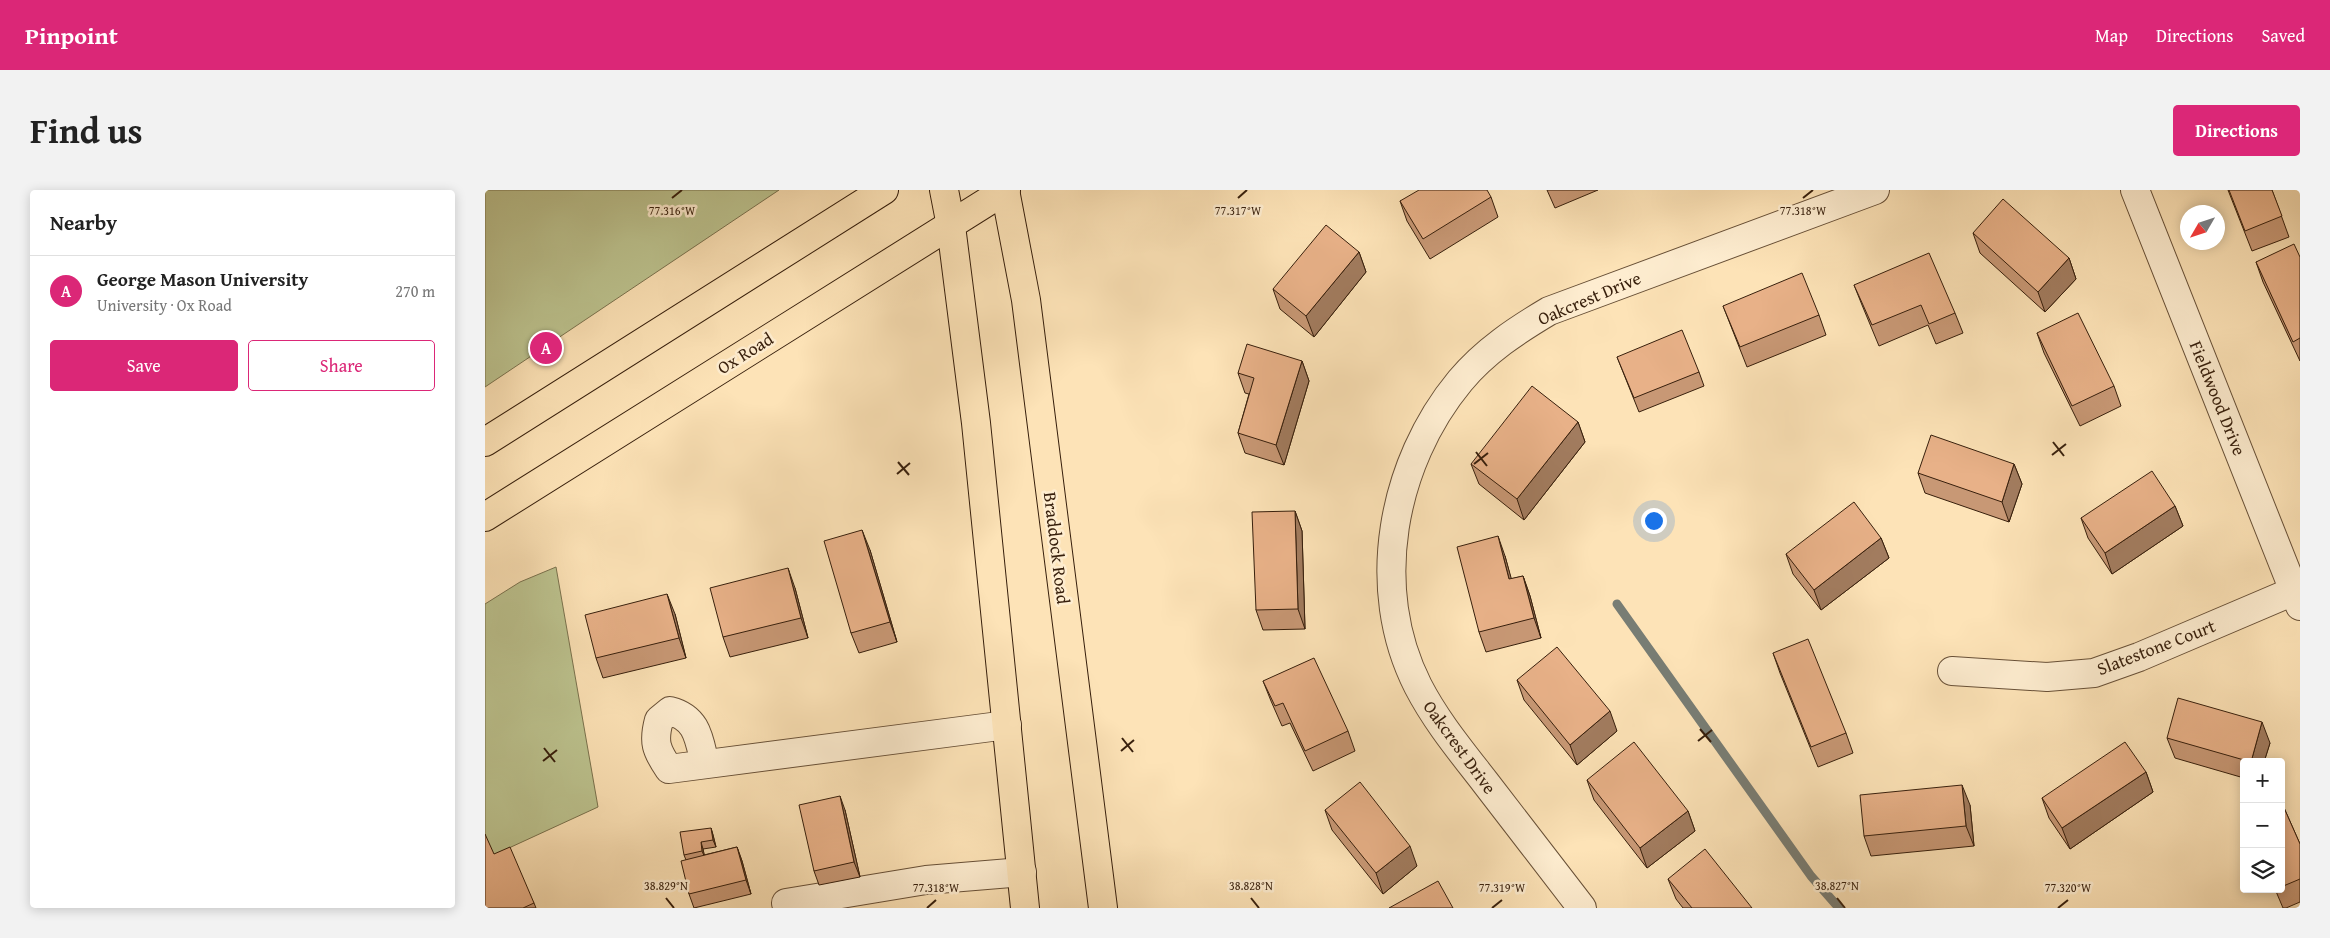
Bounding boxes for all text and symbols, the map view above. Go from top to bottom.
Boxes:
text: Pinpoint [25,18,118,53]
text: Map [2095,22,2128,49]
text: Directions [2156,22,2233,49]
text: Saved [2261,22,2305,49]
text: Find us [30,105,143,156]
button: Directions [2173,105,2300,156]
text: 77.316°W [649,202,696,219]
text: 77.317°W [1215,202,1262,219]
text: 77.318°W [1780,202,1827,219]
north arrow [2180,205,2225,250]
text: Nearby [50,207,117,238]
street label: Oakcrest Drive [1533,264,1645,332]
text: George Mason University [97,265,308,293]
text: A [61,279,71,303]
text: 270 m [395,279,435,303]
text: University · Ox Road [97,293,232,317]
street label: Ox Road [712,325,779,381]
pin: A [530,329,562,367]
street label: Fieldwood Drive [2183,336,2253,460]
button: Save [50,340,238,391]
button: Share [248,340,435,391]
street label: Braddock Road [1037,490,1077,606]
your location [1641,508,1667,534]
street label: Slatestone Court [2093,612,2220,682]
street label: Oakcrest Drive [1417,695,1503,799]
map controls [2240,758,2285,893]
button: + [2240,758,2285,803]
button: − [2240,803,2285,848]
button: layers [2240,848,2285,893]
text: 38.829°N [644,877,688,894]
text: 38.828°N [1229,877,1273,894]
text: 38.827°N [1815,877,1859,894]
text: 77.318°W [913,879,960,896]
text: 77.319°W [1479,879,1526,896]
text: 77.320°W [2045,879,2092,896]

